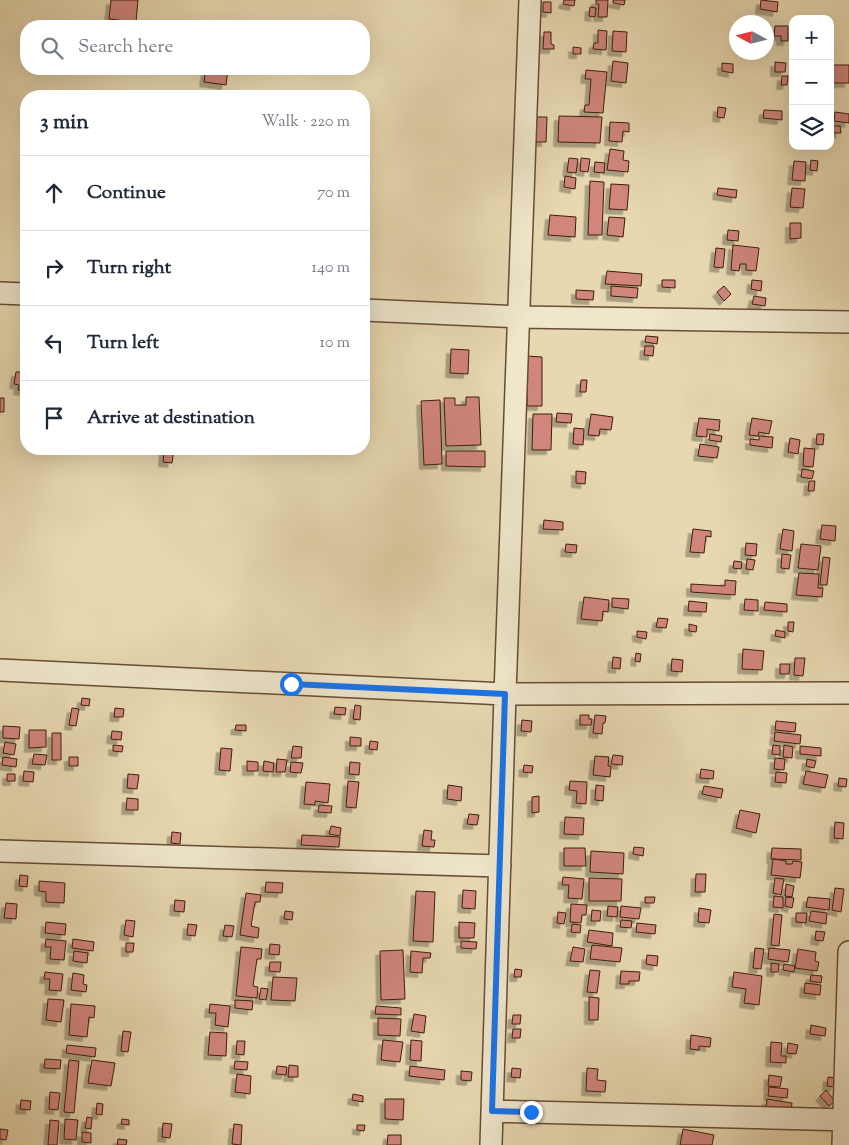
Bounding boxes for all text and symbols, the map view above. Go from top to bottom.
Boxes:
north arrow [729,15,774,60]
map controls [789,15,834,150]
button: + [789,15,834,60]
search box [20,20,370,75]
icon: search [38,34,66,62]
text: Search here [78,34,173,61]
button: − [789,60,834,105]
button: layers [789,105,834,150]
text: 3 min [40,108,89,138]
text: Walk · 220 m [262,111,350,134]
icon: ahead [40,179,68,207]
text: Continue [87,180,166,207]
text: 70 m [317,182,350,205]
icon: right [40,254,68,282]
text: Turn right [87,255,171,282]
text: 140 m [312,257,350,280]
icon: left [40,329,68,357]
text: Turn left [87,330,159,357]
text: 10 m [320,332,350,355]
icon: arrive [40,404,68,432]
text: Arrive at destination [87,405,255,432]
route start [280,673,303,696]
route end [520,1101,543,1124]

